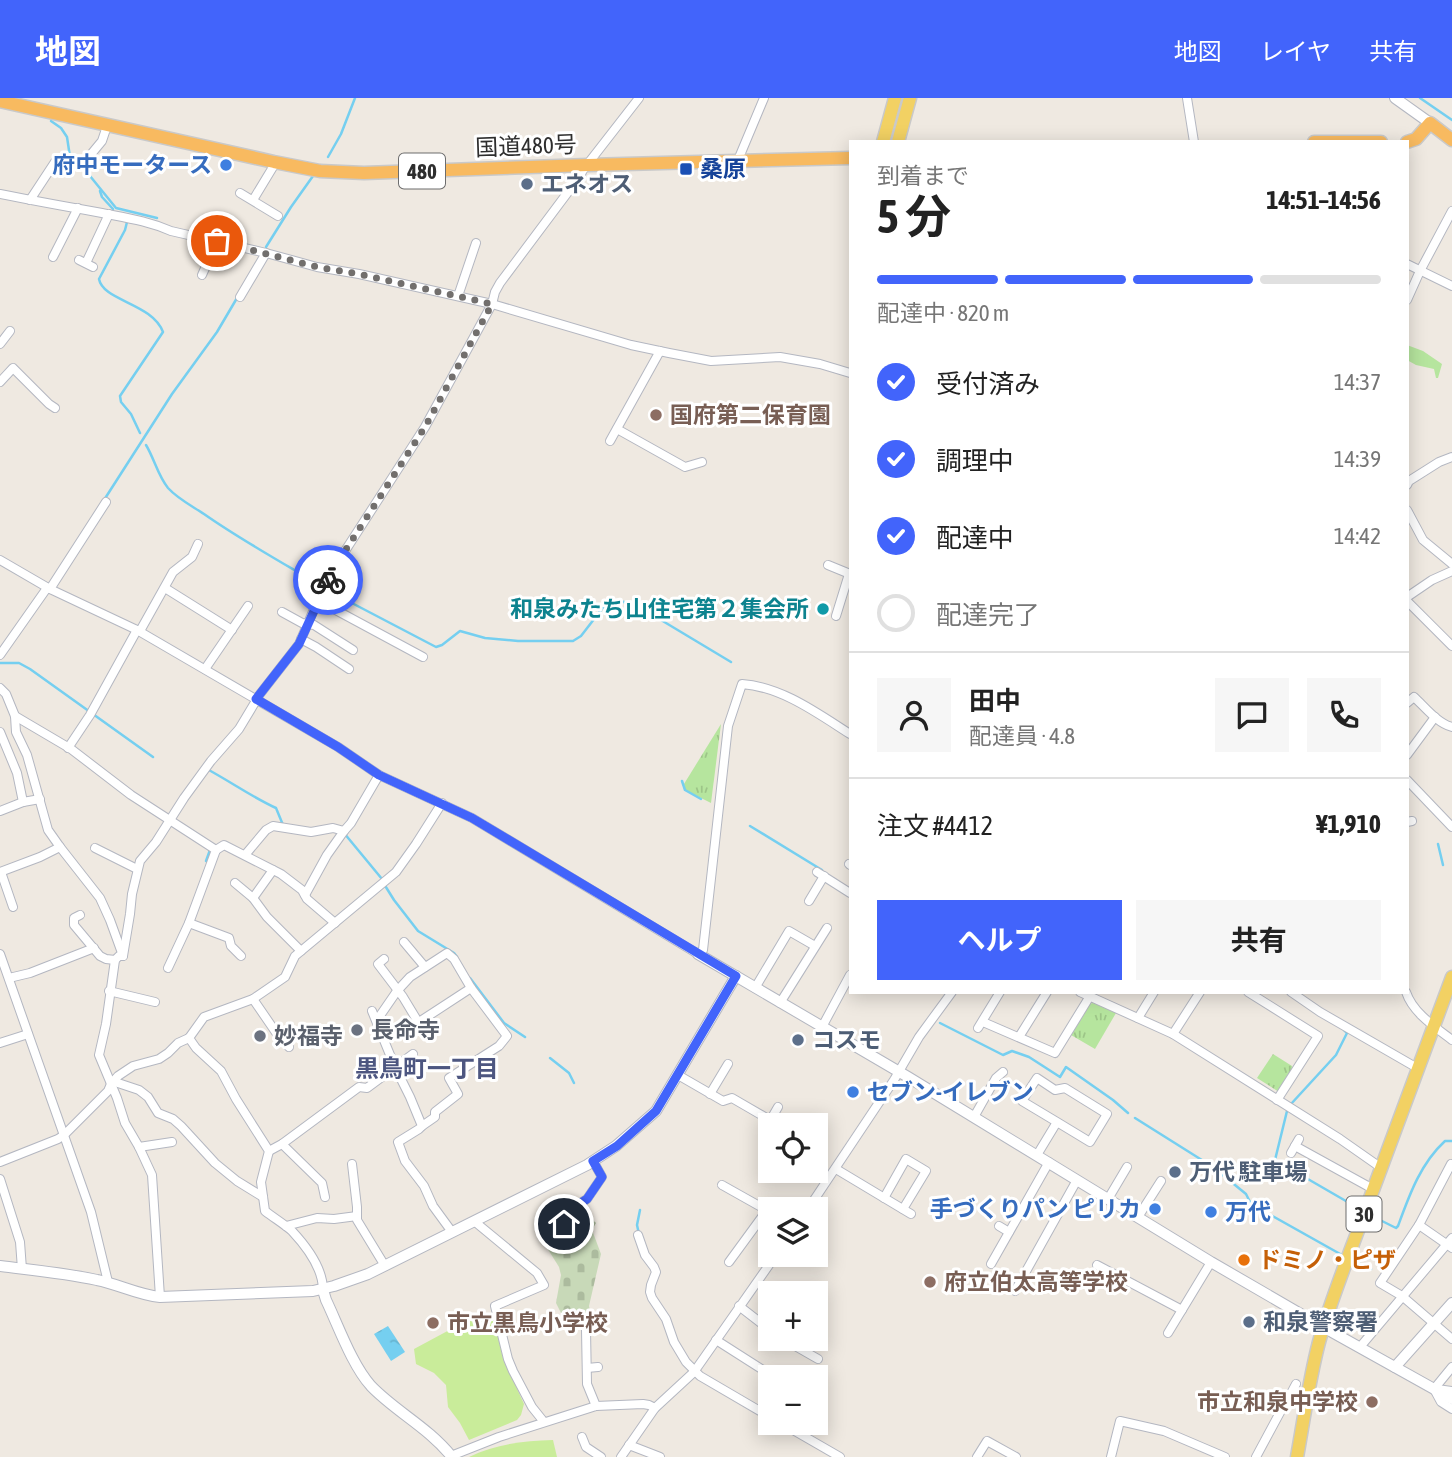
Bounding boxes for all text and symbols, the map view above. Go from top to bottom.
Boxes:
text: 地図 [35,32,101,70]
text: 地図 [1174,38,1222,65]
text: レイヤ [1260,38,1331,65]
text: 共有 [1369,38,1417,65]
street label: 国道480号 [475,131,577,161]
place label: 府中モータース [52,152,212,178]
road number: 480 [399,154,445,188]
place label: 桑原 [700,156,746,182]
marker: 府中モータース [218,157,234,173]
marker: 桑原 [678,161,694,177]
text: 到着まで [877,163,969,189]
place label: エネオス [541,171,633,197]
marker: エネオス [519,176,535,192]
text: 14:51–14:56 [1266,185,1381,215]
text: 5 分 [877,190,951,243]
pin [187,211,247,271]
icon: bag [198,222,236,260]
text: 配達中 · 820 m [877,300,1009,326]
icon: check [877,363,915,401]
text: 受付済み [936,369,1040,399]
text: 14:37 [1334,369,1381,395]
place label: 国府第二保育園 [670,402,831,428]
marker: 国府第二保育園 [648,407,664,423]
icon: check [877,440,915,478]
text: 調理中 [936,446,1014,476]
text: 14:39 [1334,446,1381,472]
icon: check [877,517,915,555]
text: 配達中 [936,523,1014,553]
text: 14:42 [1334,523,1381,549]
courier [293,545,363,615]
icon: bike [309,561,347,599]
place label: 和泉みたち山住宅第２集会所 [510,596,809,622]
text: 配達完了 [936,600,1040,630]
marker: 和泉みたち山住宅第２集会所 [815,601,831,617]
button: person [877,678,951,752]
button: chat [1215,678,1289,752]
button: phone [1307,678,1381,752]
text: 田中 [969,686,1021,716]
text: 配達員 · 4.8 [969,723,1075,749]
text: ¥1,910 [1316,809,1381,839]
text: 注文 #4412 [877,811,993,841]
button: ヘルプ [877,900,1122,980]
button: 共有 [1136,900,1381,980]
place label: 長命寺 [371,1017,440,1043]
marker: 長命寺 [349,1022,365,1038]
place label: 妙福寺 [274,1023,343,1049]
place label: コスモ [812,1027,881,1053]
marker: 妙福寺 [252,1028,268,1044]
marker: コスモ [790,1032,806,1048]
district label: 黒鳥町一丁目 [355,1055,499,1082]
place label: セブン-イレブン [867,1079,1034,1105]
marker: セブン-イレブン [845,1084,861,1100]
map controls [758,1113,828,1435]
button: locate [758,1113,828,1183]
place label: 万代 駐車場 [1189,1159,1307,1185]
marker: 万代 駐車場 [1167,1164,1183,1180]
pin [534,1194,594,1254]
place label: 手づくりパン ピリカ [930,1196,1141,1222]
road number: 30 [1346,1196,1382,1232]
button: layers [758,1197,828,1267]
place label: 万代 [1225,1199,1271,1225]
marker: 手づくりパン ピリカ [1147,1201,1163,1217]
marker: 万代 [1203,1204,1219,1220]
icon: home [545,1205,583,1243]
place label: ドミノ・ピザ [1258,1247,1396,1273]
marker: ドミノ・ピザ [1236,1252,1252,1268]
place label: 府立伯太高等学校 [944,1269,1128,1295]
marker: 府立伯太高等学校 [922,1274,938,1290]
button: + [758,1281,828,1351]
place label: 和泉警察署 [1263,1309,1378,1335]
place label: 市立黒鳥小学校 [447,1310,608,1336]
marker: 和泉警察署 [1241,1314,1257,1330]
marker: 市立黒鳥小学校 [425,1315,441,1331]
button: − [758,1365,828,1435]
place label: 市立和泉中学校 [1197,1389,1358,1415]
marker: 市立和泉中学校 [1364,1394,1380,1410]

